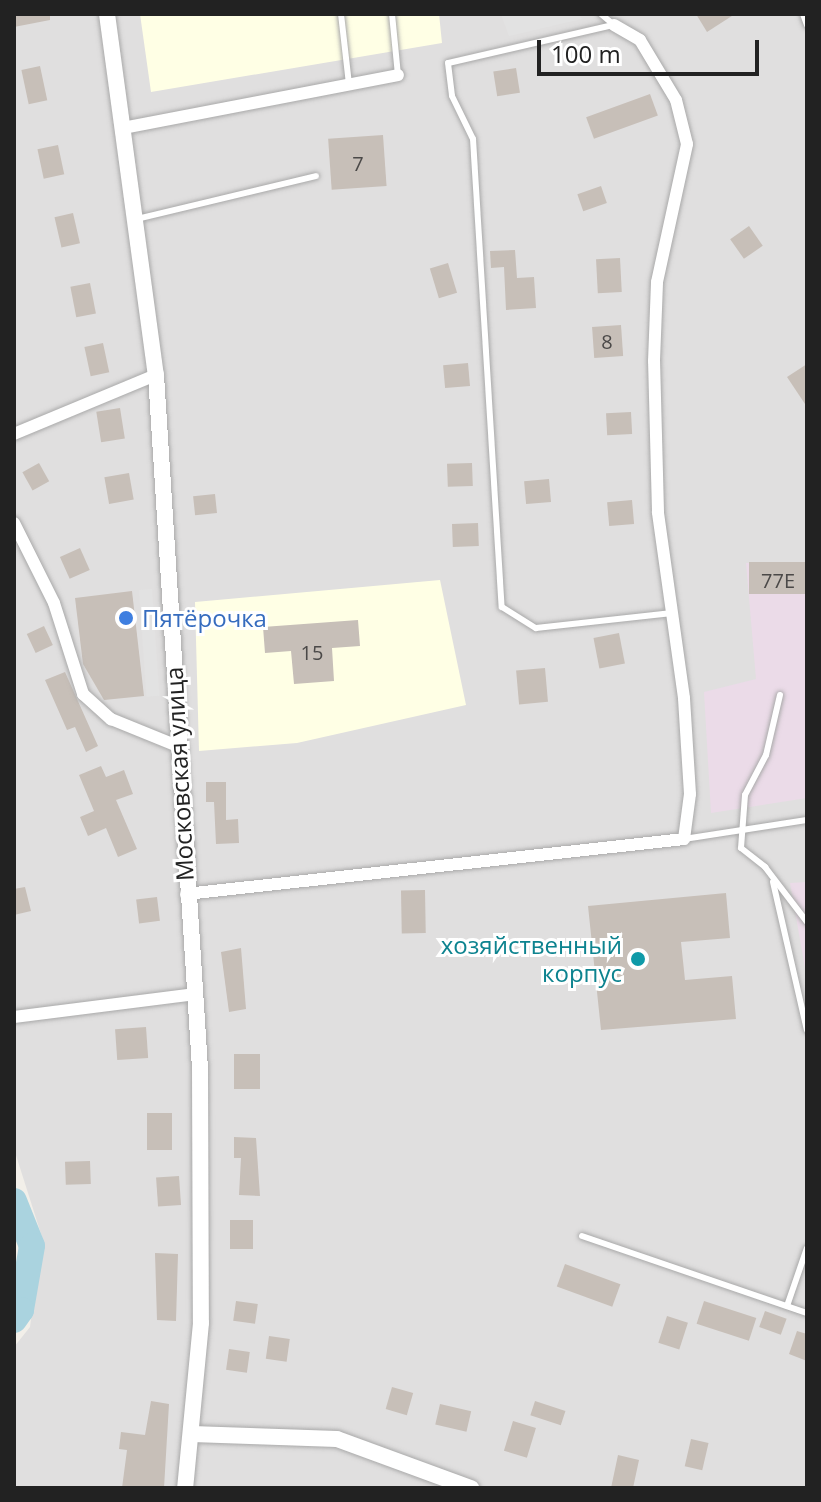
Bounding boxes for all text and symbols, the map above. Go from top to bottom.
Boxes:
scale bar [541,24,763,74]
text: 100 m [551,37,621,70]
house number: 7 [352,151,364,175]
house number: 8 [601,329,613,353]
house number: 77Е [761,568,795,592]
place label: Пятёрочка [142,604,267,632]
marker: Пятёрочка [117,609,135,627]
house number: 15 [301,640,323,664]
street label: Московская улица [159,666,199,882]
place label: хозяйственный корпус [441,931,622,987]
marker: хозяйственный корпус [629,950,647,968]

